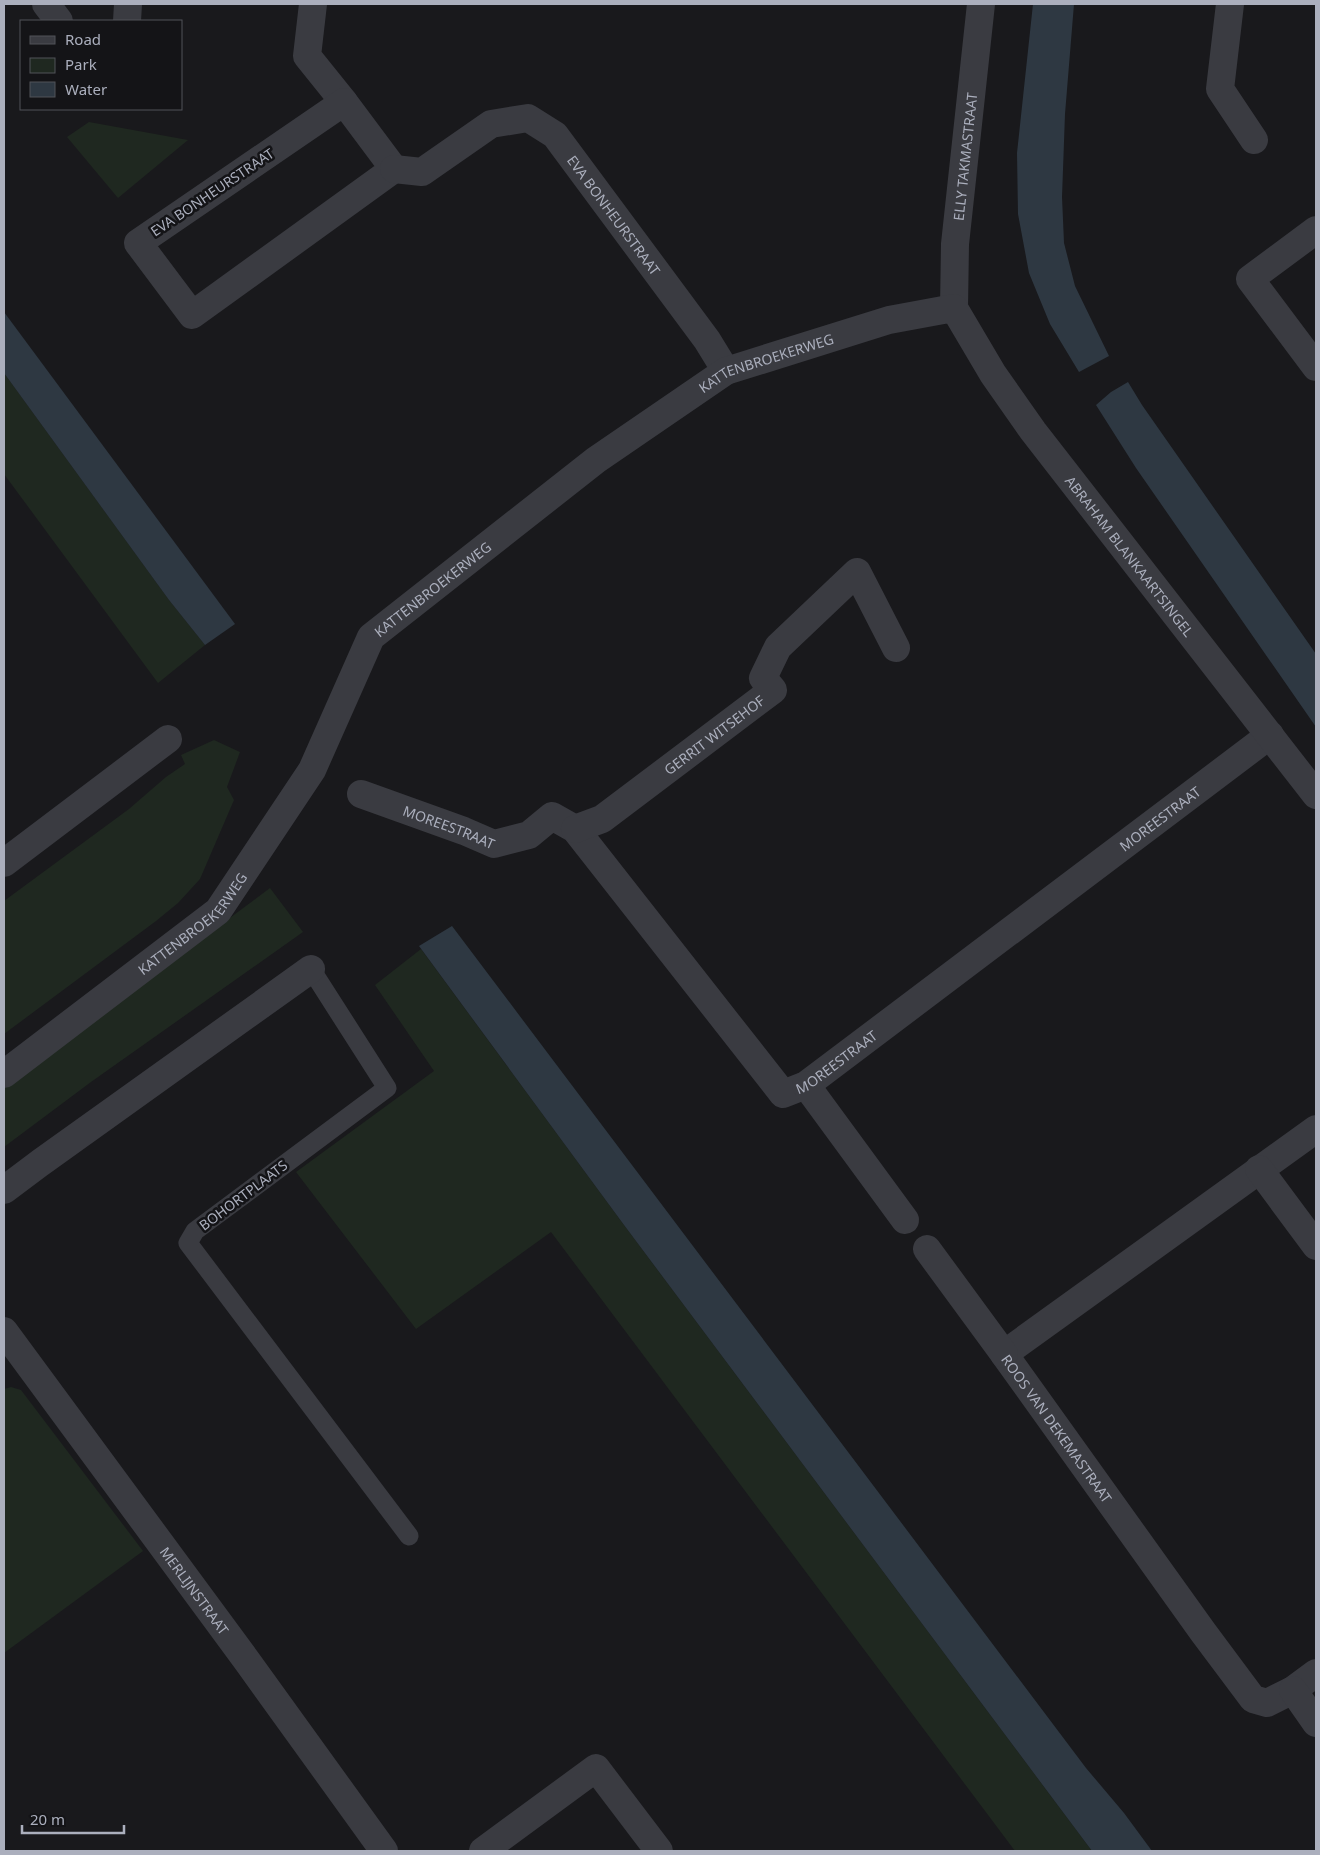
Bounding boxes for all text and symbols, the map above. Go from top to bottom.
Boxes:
legend [20,20,182,110]
text: Road [65,29,101,49]
text: Park [65,54,97,74]
text: Water [65,79,107,99]
street label: ELLY TAKMASTRAAT [948,91,981,221]
street label: EVA BONHEURSTRAAT [147,144,278,240]
street label: EVA BONHEURSTRAAT [563,151,665,279]
street label: KATTENBROEKERWEG [695,328,836,397]
street label: ABRAHAM BLANKAARTSINGEL [1061,471,1199,640]
street label: KATTENBROEKERWEG [370,537,495,641]
street label: GERRIT WITSEHOF [660,690,768,779]
street label: MOREESTRAAT [1115,781,1204,855]
street label: MOREESTRAAT [401,800,498,853]
street label: KATTENBROEKERWEG [134,868,251,978]
street label: MOREESTRAAT [793,1025,881,1098]
street label: BOHORTPLAATS [195,1155,291,1234]
street label: ROOS VAN DEKEMASTRAAT [998,1350,1117,1506]
street label: MERLIJNSTRAAT [156,1542,234,1638]
scale bar [22,1802,125,1834]
text: 20 m [30,1809,65,1829]

